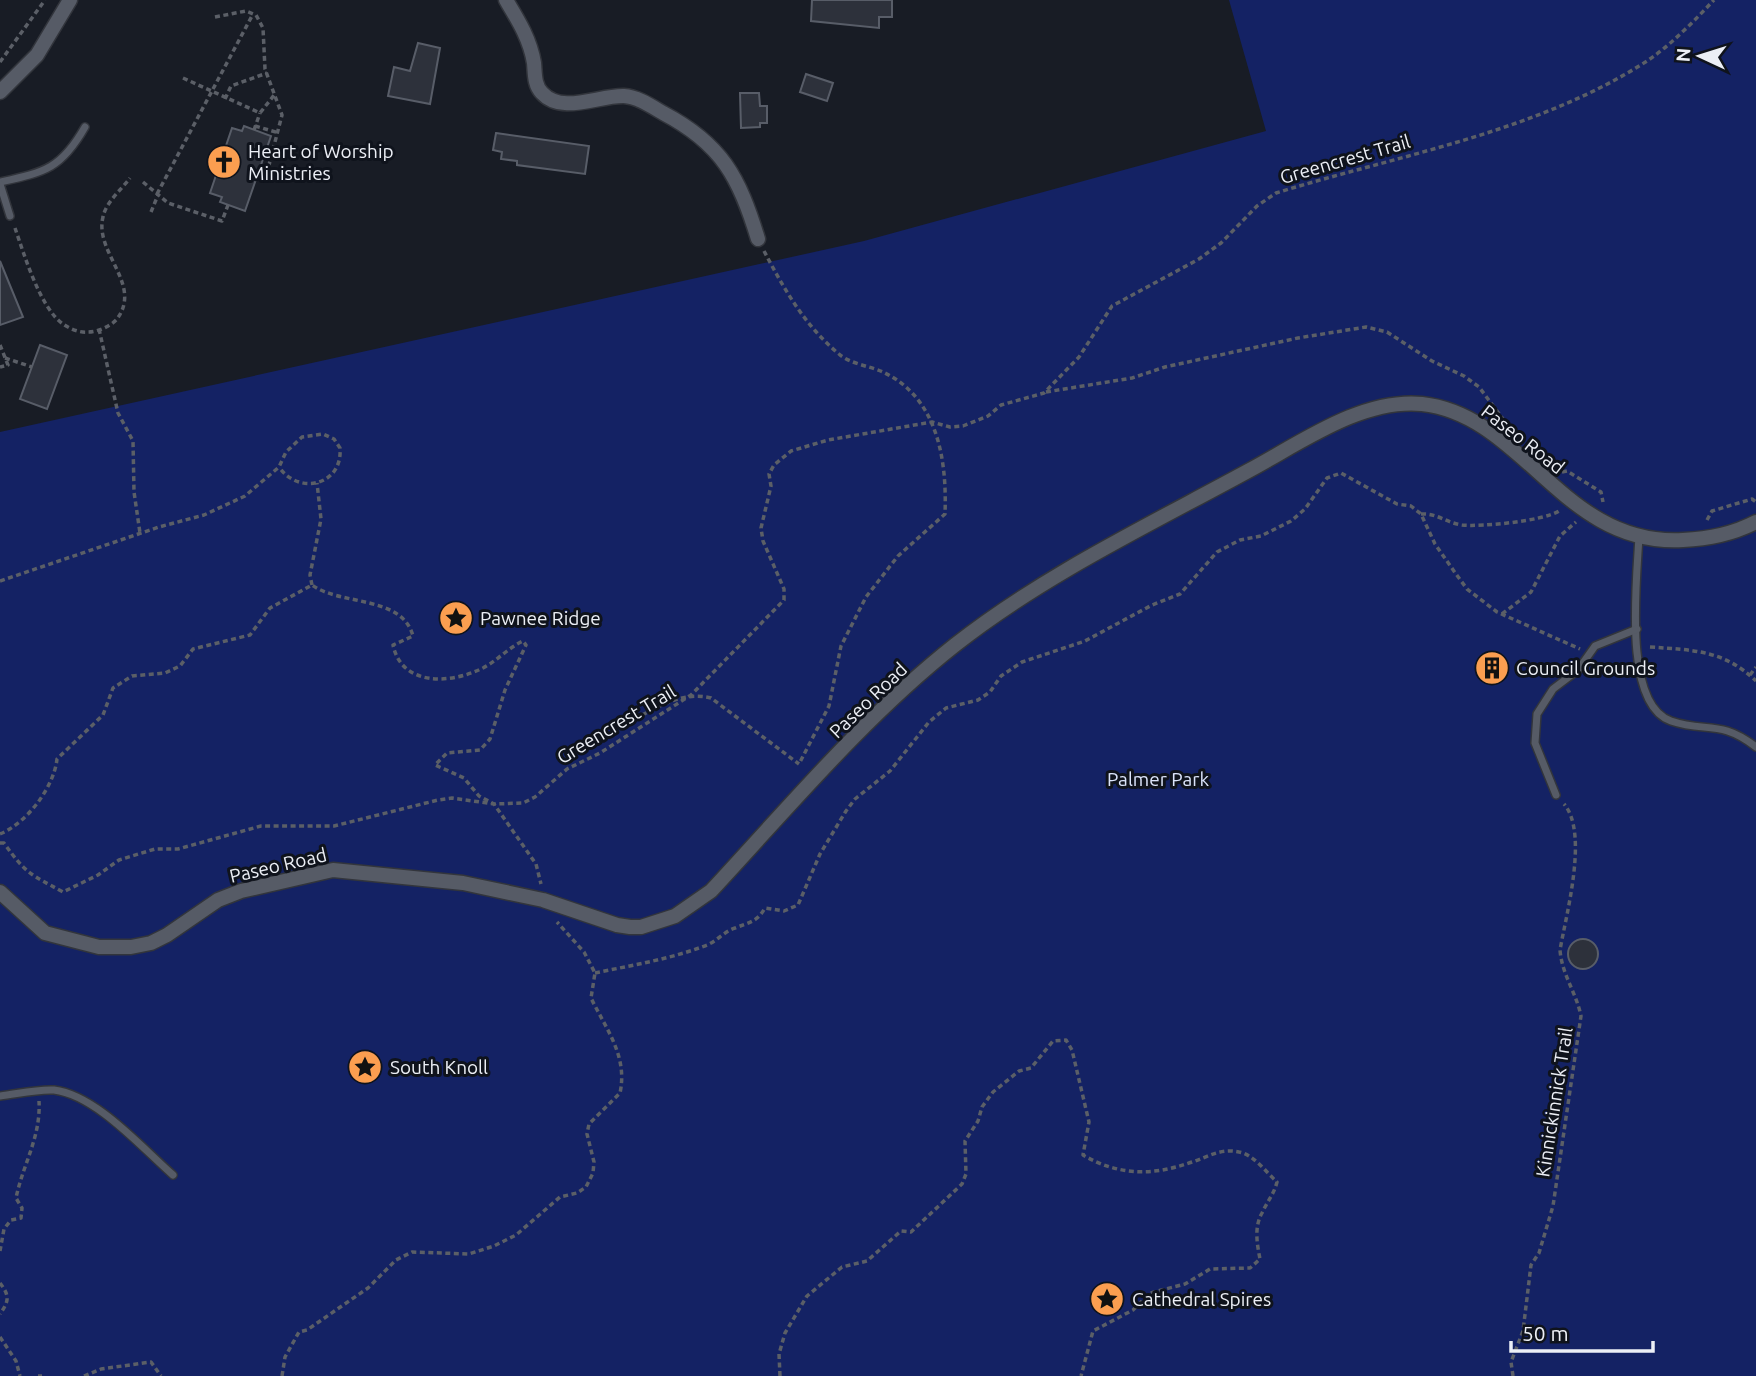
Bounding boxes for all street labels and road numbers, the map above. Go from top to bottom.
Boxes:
street label: Greencrest Trail [1277,130,1413,188]
street label: Paseo Road [1477,400,1569,478]
street label: Paseo Road [825,658,911,742]
street label: Greencrest Trail [553,680,679,768]
street label: Paseo Road [227,843,329,887]
street label: Kinnickinnick Trail [1531,1025,1577,1179]

